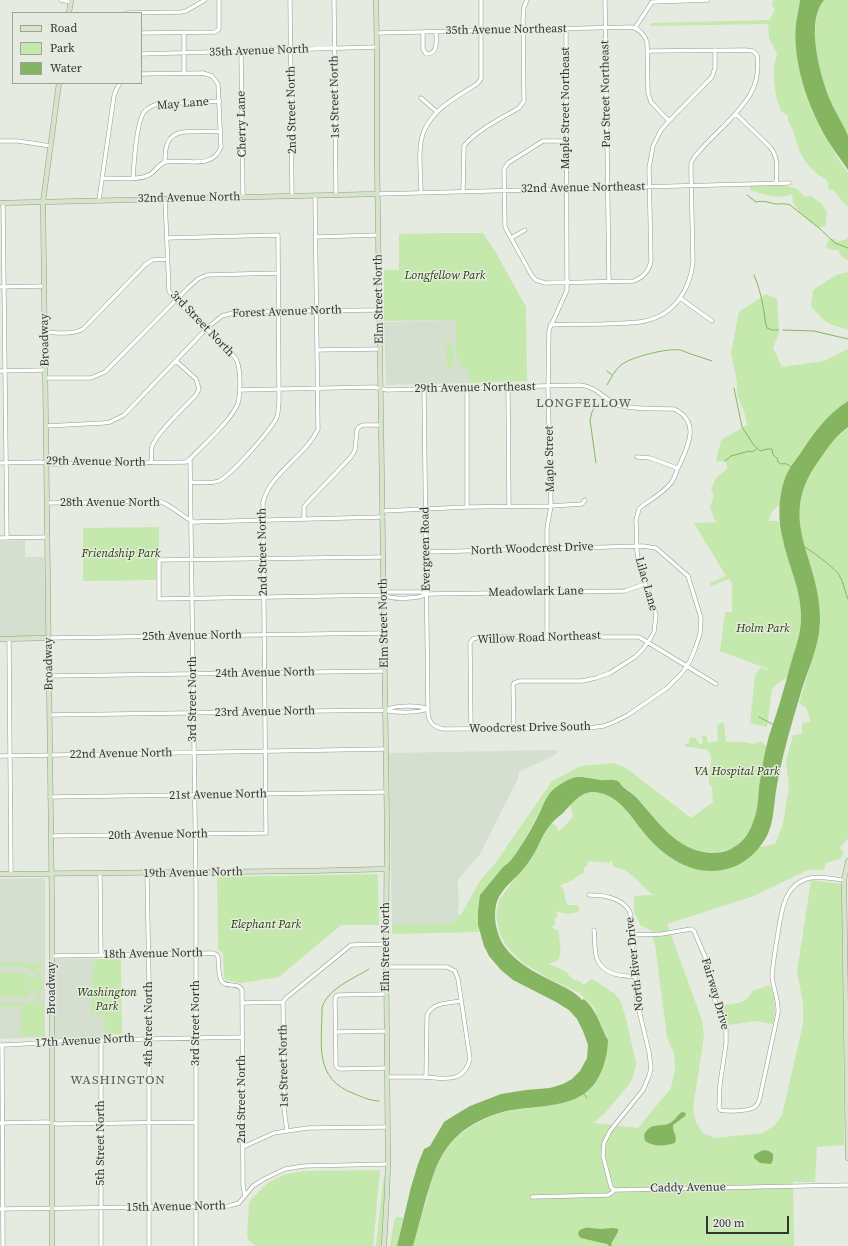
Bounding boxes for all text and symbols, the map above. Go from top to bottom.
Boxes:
legend [12,12,142,84]
text: Road [50,20,77,36]
street label: 35th Avenue Northeast [445,22,567,38]
text: Park [50,40,75,56]
street label: Par Street Northeast [598,40,614,148]
street label: 35th Avenue North [209,42,309,60]
street label: Maple Street Northeast [559,47,573,169]
street label: 1st Street North [327,55,343,139]
text: Water [50,60,82,76]
street label: 2nd Street North [284,66,300,154]
street label: Cherry Lane [234,91,250,157]
street label: May Lane [156,95,210,113]
street label: 32nd Avenue Northeast [521,180,645,196]
street label: 32nd Avenue North [138,190,240,206]
street label: Elm Street North [371,254,387,344]
park label: Longfellow Park [405,269,485,283]
street label: 3rd Street North [167,288,237,360]
street label: Forest Avenue North [232,303,342,321]
street label: Broadway [37,313,53,367]
street label: 29th Avenue Northeast [414,380,536,396]
district label: LONGFELLOW [536,396,632,412]
street label: Maple Street [542,425,558,493]
street label: 29th Avenue North [46,454,146,470]
street label: 28th Avenue North [60,496,160,510]
street label: Evergreen Road [418,507,434,591]
street label: 2nd Street North [255,508,271,596]
street label: North Woodcrest Drive [470,540,594,558]
park label: Friendship Park [81,547,161,561]
street label: Lilac Lane [631,555,661,613]
street label: Elm Street North [376,578,392,668]
street label: Meadowlark Lane [488,584,584,600]
park label: Holm Park [736,622,790,636]
street label: 25th Avenue North [142,628,242,644]
street label: Willow Road Northeast [477,629,601,647]
street label: Broadway [41,637,57,691]
street label: 3rd Street North [186,656,200,742]
street label: 24th Avenue North [215,665,315,681]
street label: 23rd Avenue North [215,704,315,720]
street label: Woodcrest Drive South [469,720,591,736]
street label: 22nd Avenue North [70,746,172,762]
park label: VA Hospital Park [694,765,780,779]
street label: 21st Avenue North [169,787,267,803]
street label: 20th Avenue North [108,827,208,843]
street label: 19th Avenue North [143,865,243,881]
street label: Elm Street North [379,902,393,992]
street label: North River Drive [623,916,647,1012]
park label: Elephant Park [231,918,301,932]
street label: 18th Avenue North [103,946,203,962]
street label: Fairway Drive [698,956,732,1032]
street label: Broadway [45,962,59,1014]
street label: 3rd Street North [189,980,203,1066]
street label: 4th Street North [142,981,156,1067]
park label: Washington Park [77,986,137,1014]
street label: 1st Street North [276,1024,292,1108]
street label: 17th Avenue North [35,1031,135,1051]
street label: 2nd Street North [235,1055,249,1143]
district label: WASHINGTON [70,1073,166,1089]
street label: 5th Street North [94,1100,108,1186]
street label: Caddy Avenue [650,1180,726,1196]
street label: 15th Avenue North [126,1199,226,1215]
scale bar [708,1208,791,1234]
text: 200 m [713,1215,745,1231]

